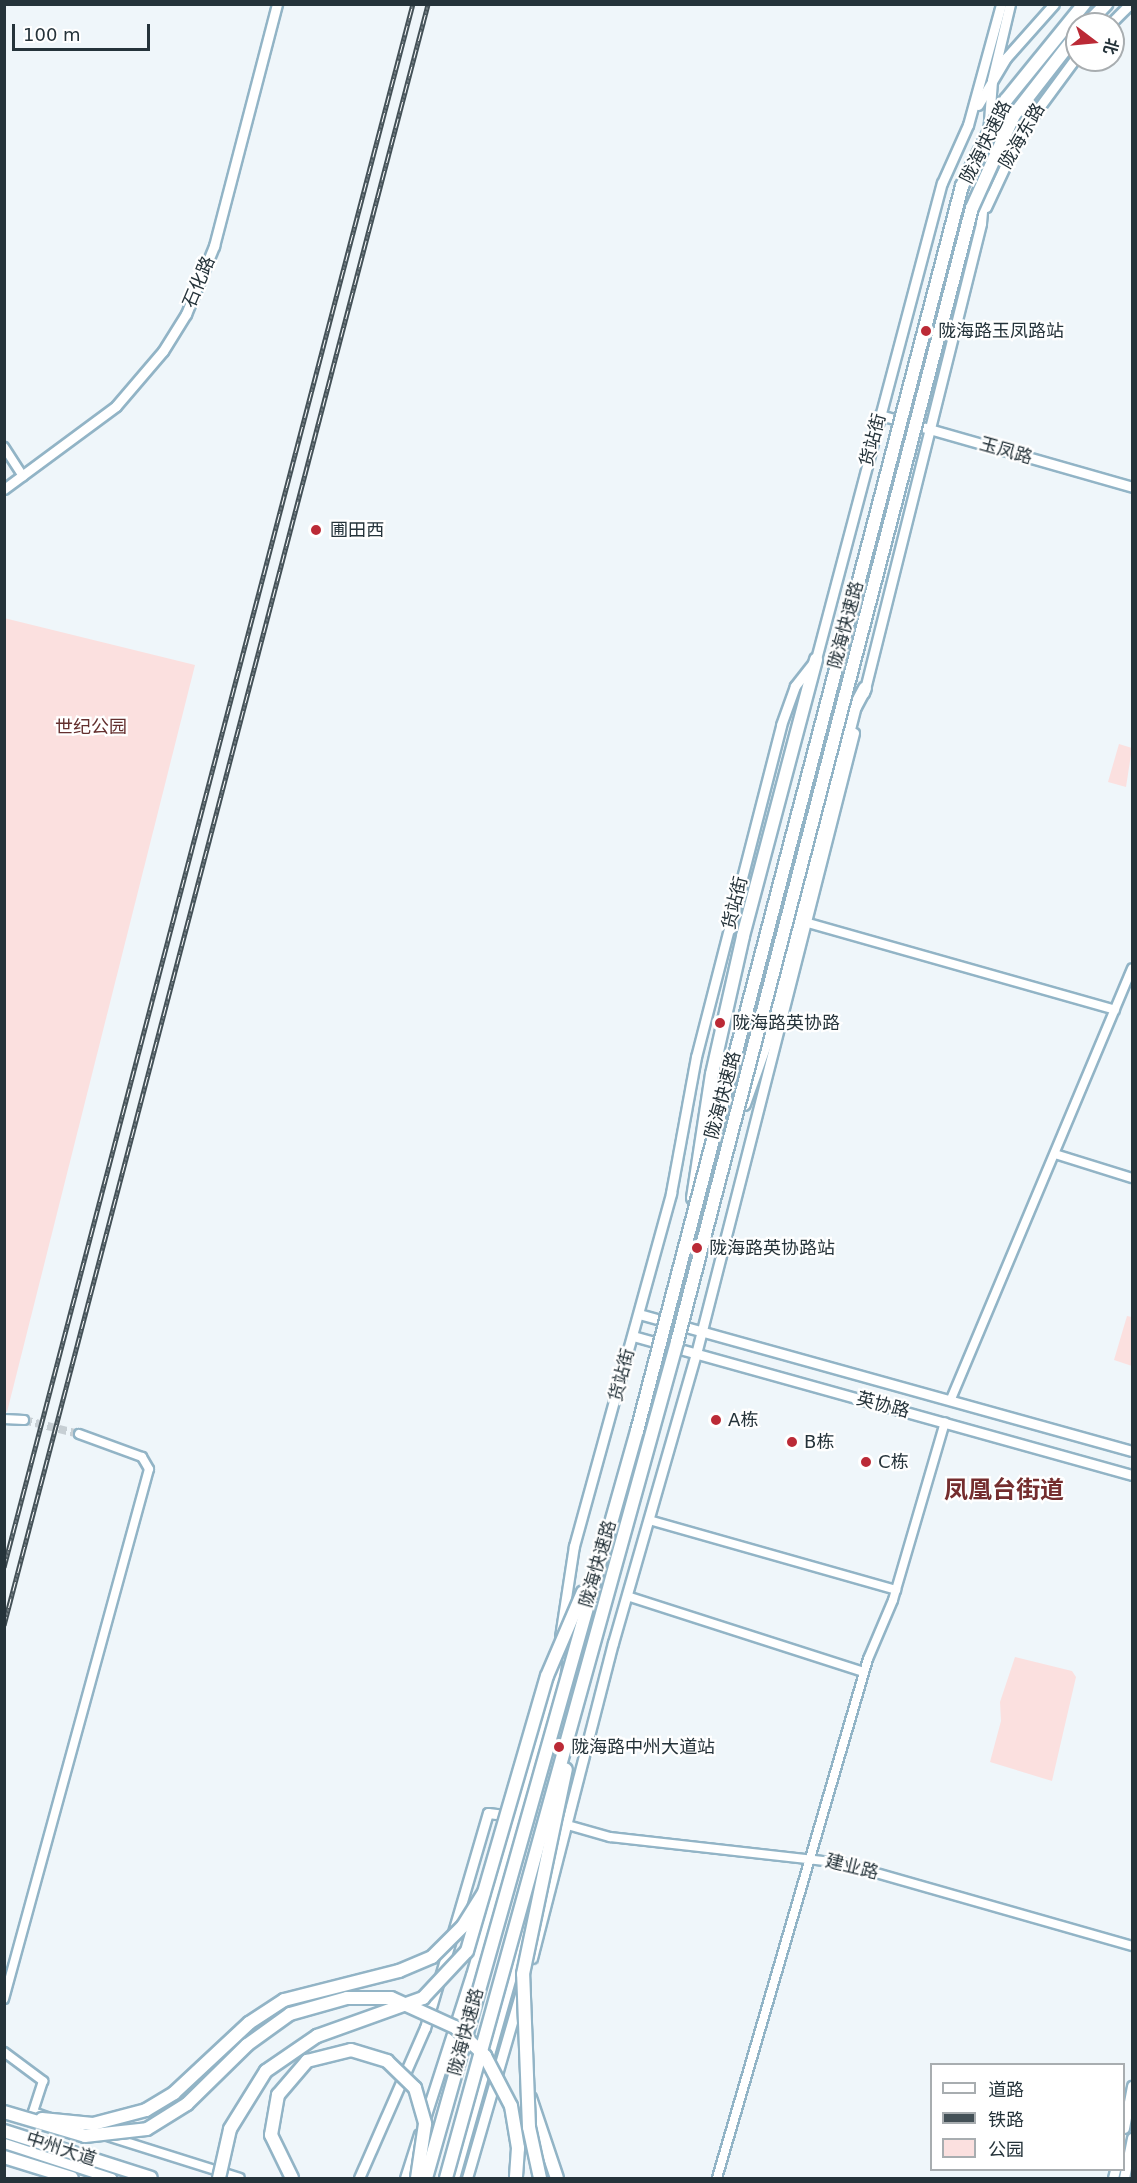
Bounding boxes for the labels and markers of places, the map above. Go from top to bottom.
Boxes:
place label: 陇海路玉凤路站 [938,320,1064,342]
marker: 陇海路玉凤路站 [919,324,933,338]
place label: 圃田西 [330,519,384,541]
marker: 圃田西 [307,521,325,539]
place label: 陇海路英协路 [732,1012,840,1034]
marker: 陇海路英协路 [713,1016,727,1030]
place label: 陇海路英协路站 [709,1237,835,1259]
marker: 陇海路英协路站 [690,1241,704,1255]
place label: A栋 [728,1409,758,1431]
marker: A栋 [709,1413,723,1427]
place label: B栋 [804,1431,834,1453]
marker: B栋 [785,1435,799,1449]
place label: C栋 [878,1451,909,1473]
marker: C栋 [859,1455,873,1469]
place label: 陇海路中州大道站 [571,1736,715,1758]
marker: 陇海路中州大道站 [552,1740,566,1754]

